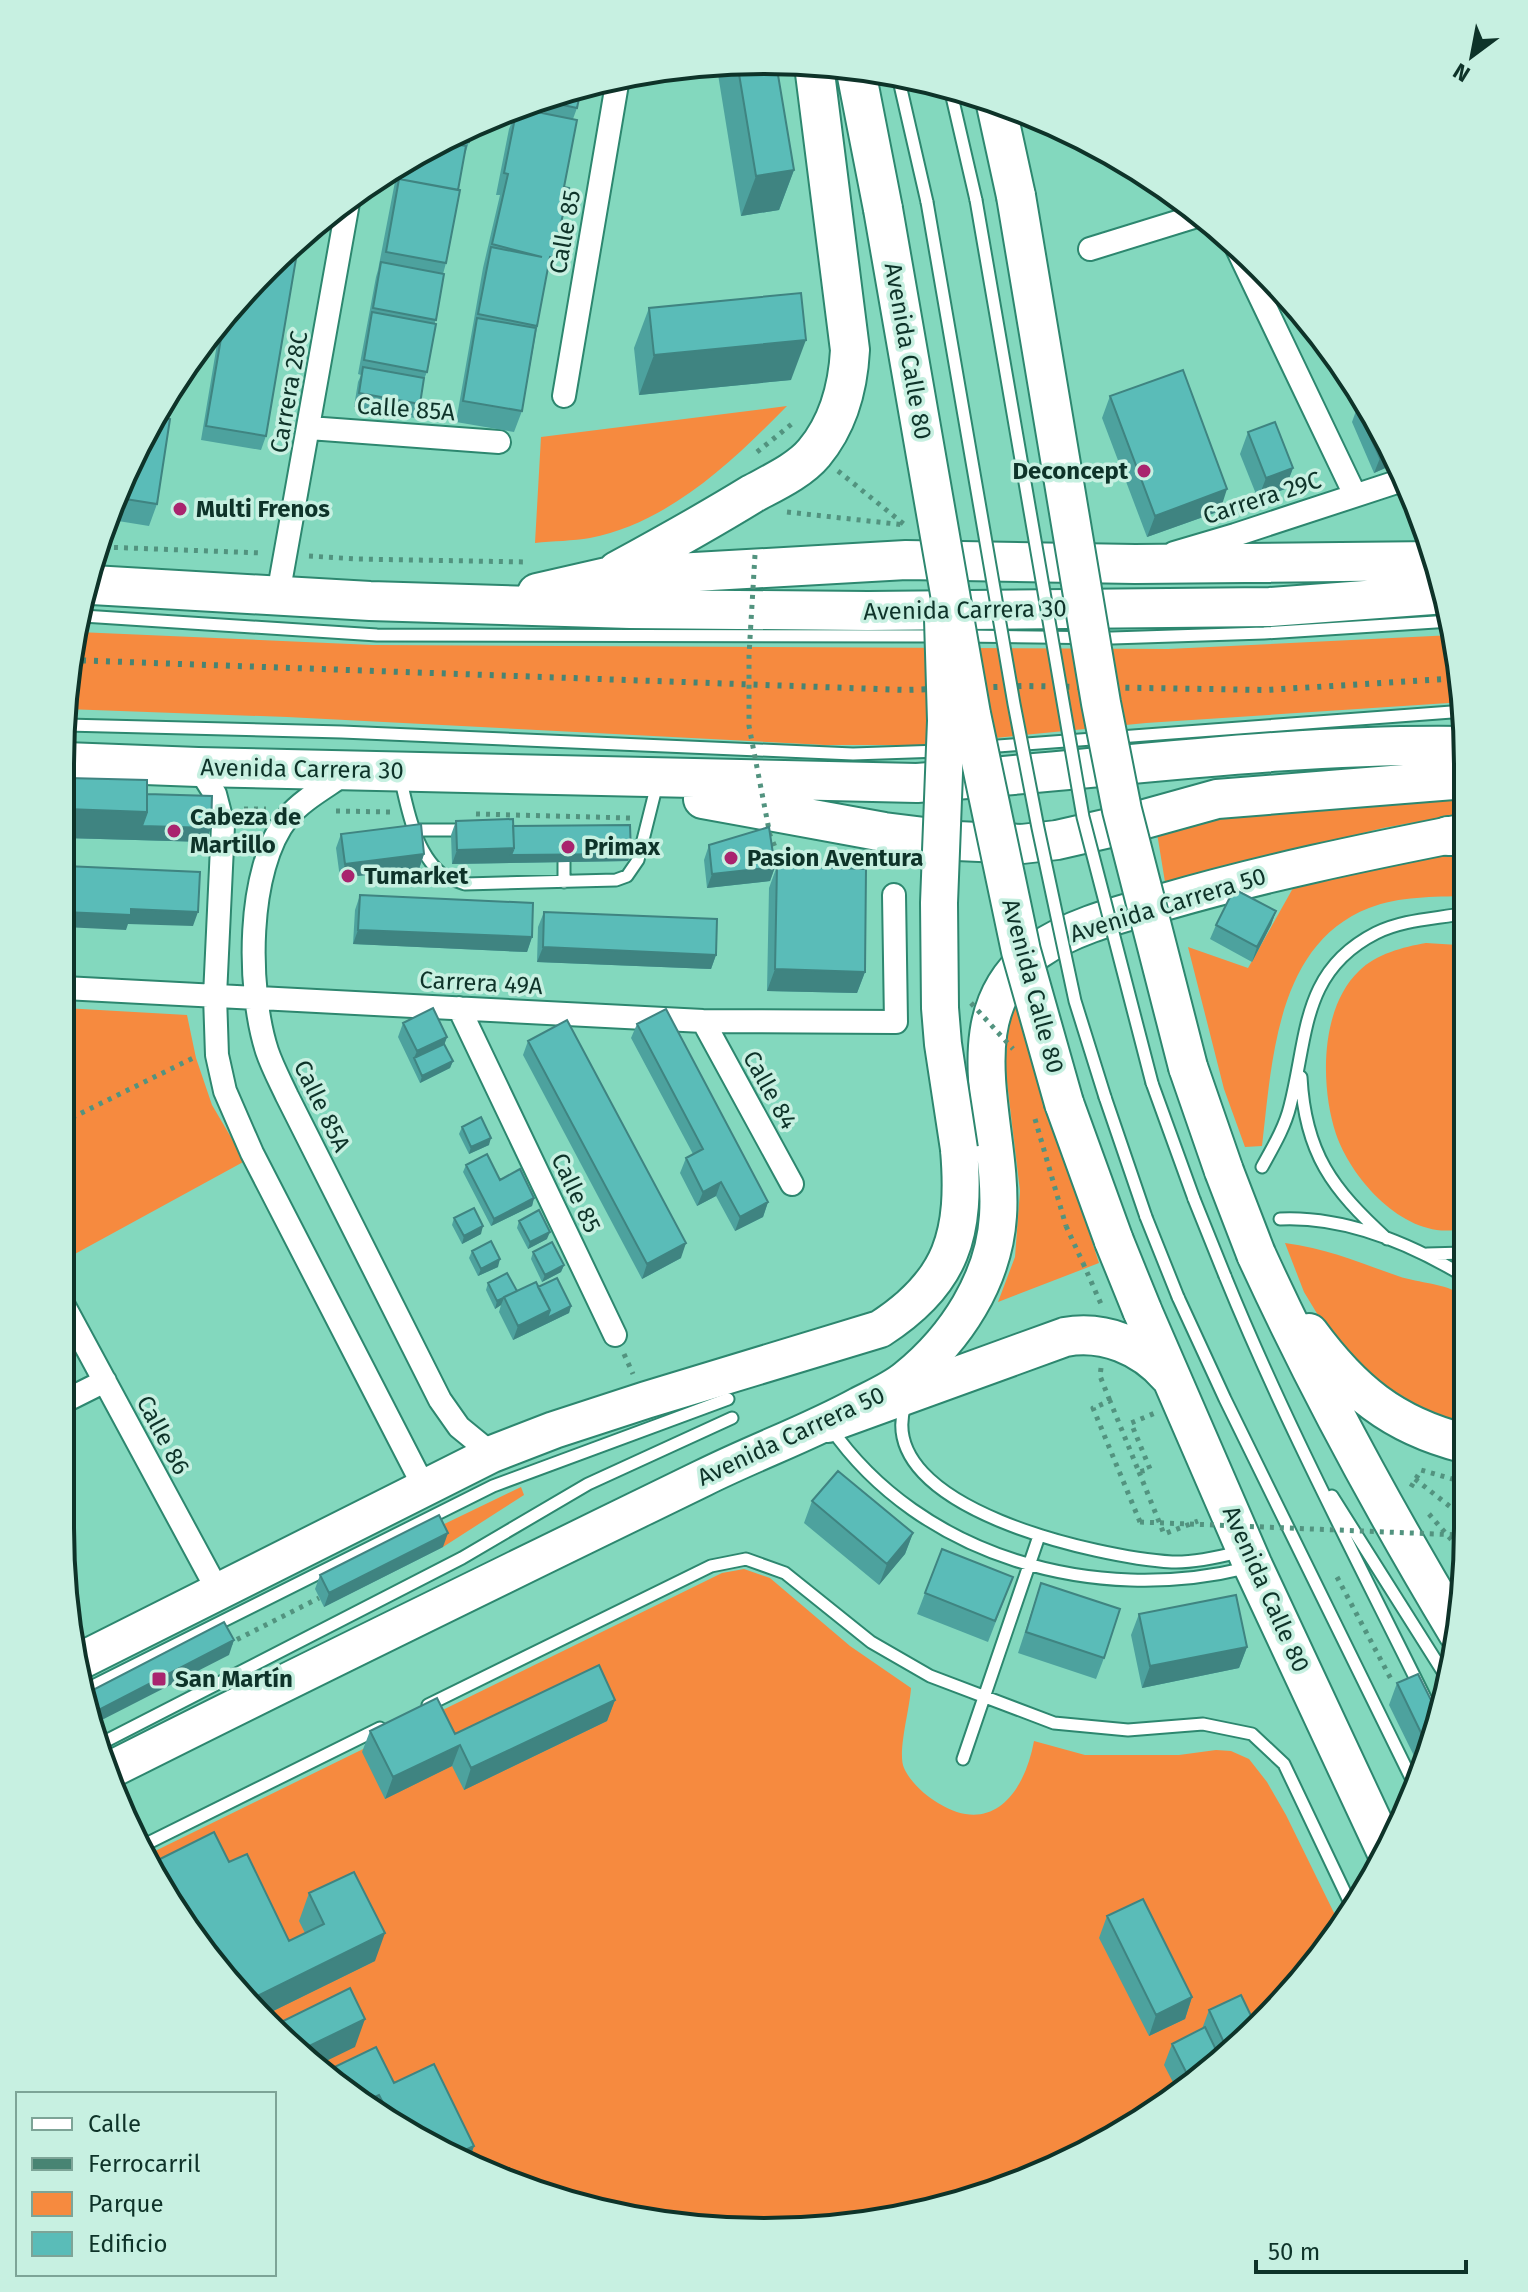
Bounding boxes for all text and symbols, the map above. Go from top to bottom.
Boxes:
north arrow [1432,16,1512,96]
text: N [1448,57,1475,88]
street label: Calle 85 [544,188,586,276]
street label: Avenida Calle 80 [879,260,937,442]
street label: Carrera 28C [264,329,314,455]
street label: Calle 85A [356,392,456,426]
place label: Deconcept [1012,457,1129,485]
marker: Deconcept [1135,462,1153,480]
street label: Carrera 29C [1199,466,1325,530]
place label: Multi Frenos [196,495,330,523]
marker: Multi Frenos [171,500,189,518]
street label: Avenida Carrera 30 [863,594,1067,626]
street label: Avenida Carrera 30 [200,753,404,785]
place label: Cabeza de Martillo [190,803,301,859]
marker: Cabeza de Martillo [165,822,183,840]
place label: Primax [584,833,661,861]
marker: Primax [559,838,577,856]
place label: Pasion Aventura [747,844,923,872]
marker: Pasion Aventura [722,849,740,867]
place label: Tumarket [364,862,469,890]
street label: Avenida Carrera 50 [1067,862,1269,948]
marker: Tumarket [339,867,357,885]
street label: Avenida Calle 80 [996,896,1070,1076]
street label: Carrera 49A [419,966,544,1000]
street label: Calle 84 [737,1046,803,1134]
street label: Calle 85A [288,1056,356,1157]
street label: Calle 85 [545,1149,607,1237]
street label: Avenida Carrera 50 [693,1380,889,1492]
street label: Calle 86 [131,1391,195,1479]
street label: Avenida Calle 80 [1217,1501,1315,1677]
place label: San Martín [175,1665,293,1693]
marker: San Martín [150,1670,168,1688]
legend [16,2092,276,2276]
text: Calle [88,2110,141,2138]
text: Ferrocarril [88,2150,200,2178]
text: Parque [88,2190,164,2218]
scale bar [1256,2224,1466,2274]
text: Edificio [88,2230,168,2258]
text: 50 m [1268,2238,1320,2266]

